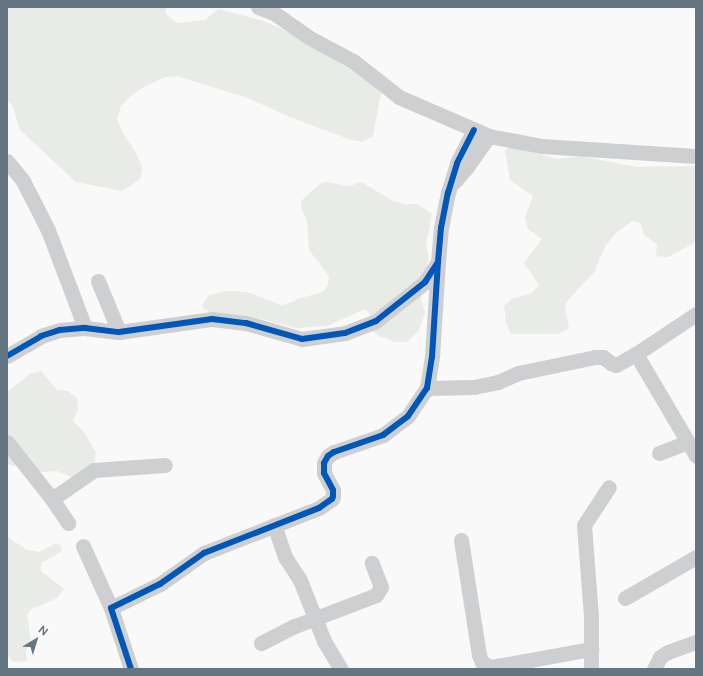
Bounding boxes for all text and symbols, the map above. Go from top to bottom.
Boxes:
north arrow [16,620,56,660]
text: N [36,623,50,638]

